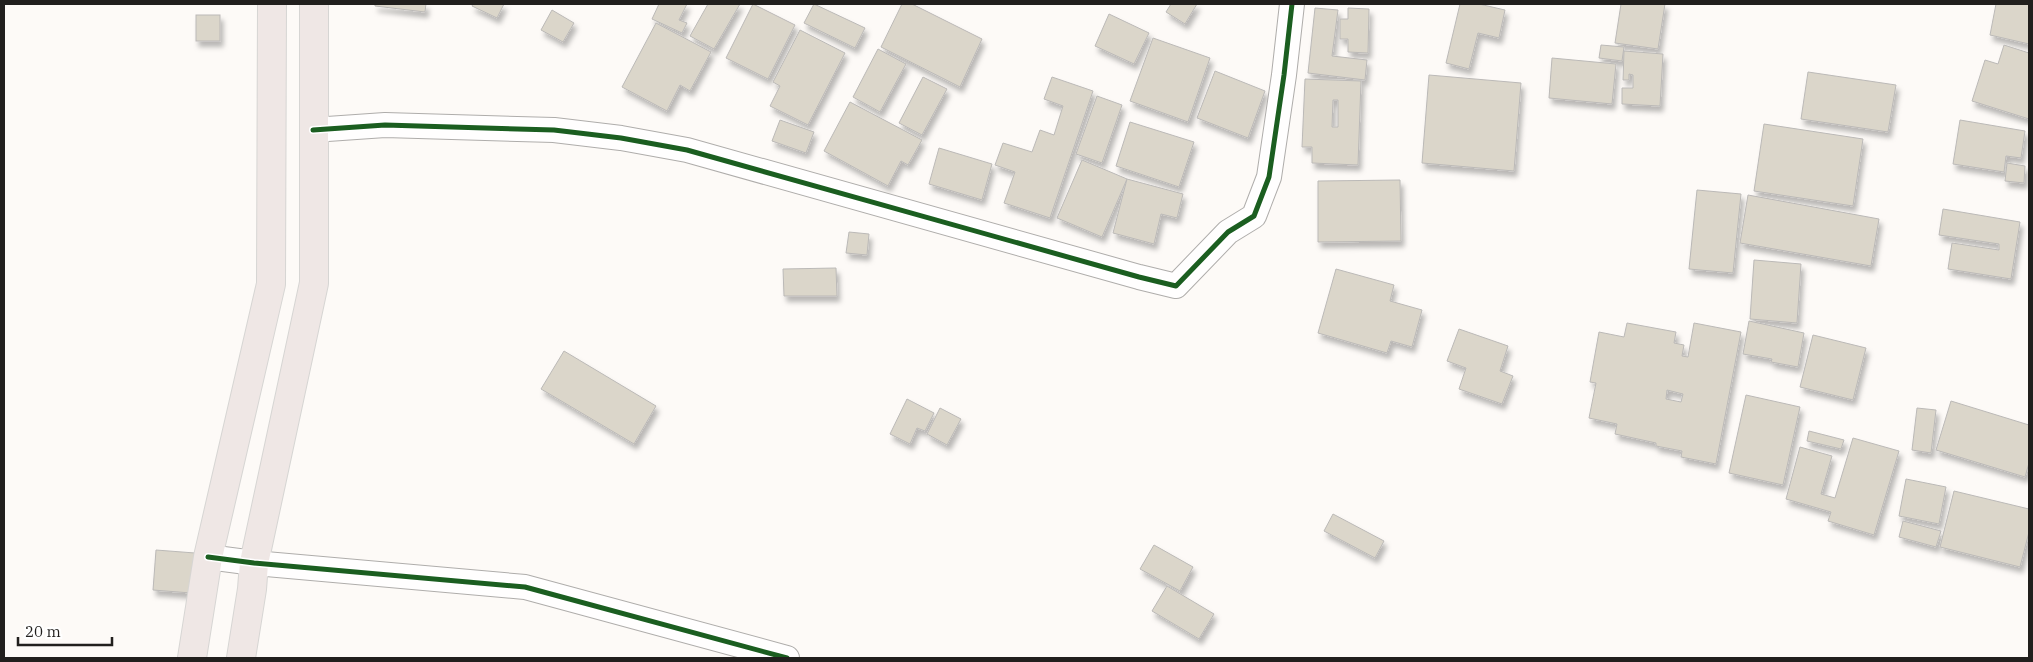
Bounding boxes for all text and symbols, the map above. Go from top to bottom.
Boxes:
scale bar [18,614,111,646]
text: 20 m [25,622,61,641]

